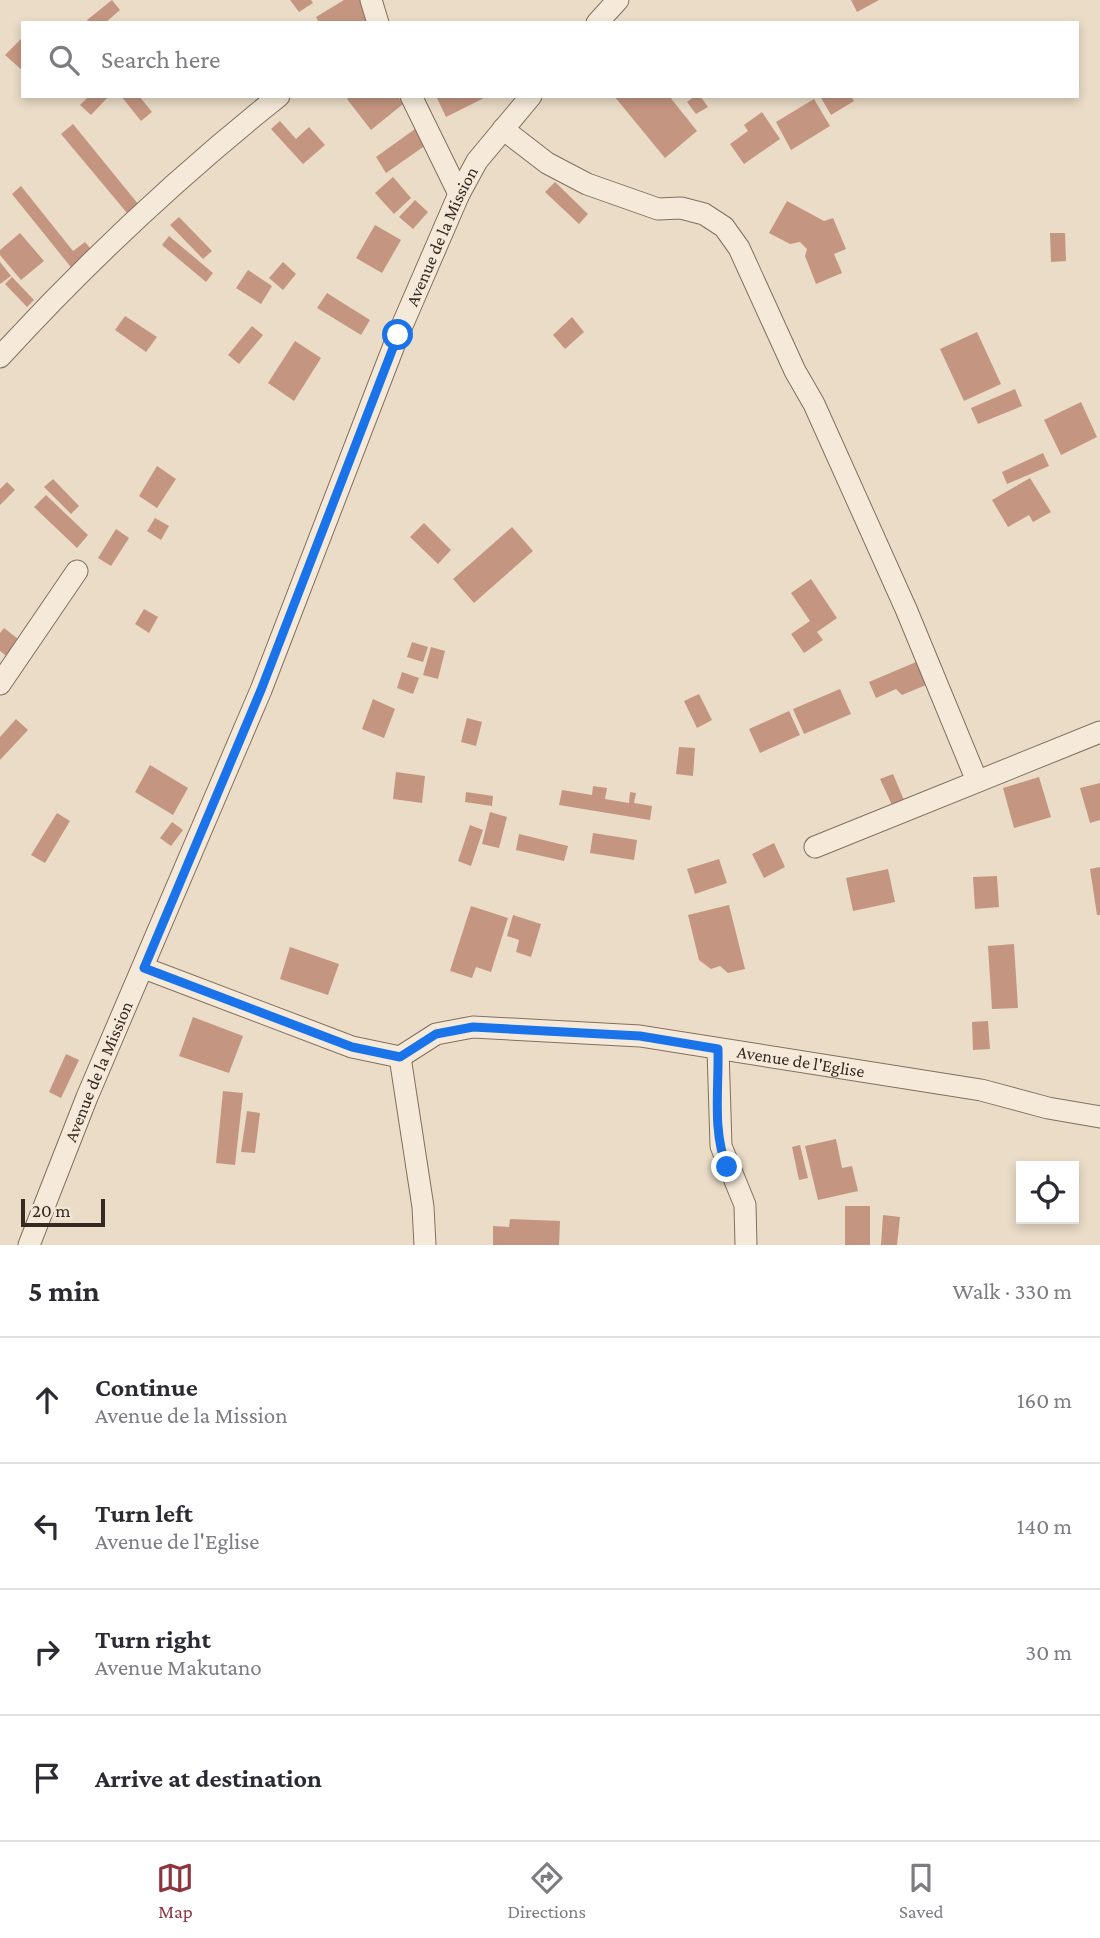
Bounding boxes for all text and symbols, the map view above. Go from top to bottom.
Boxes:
search box [21,21,1079,98]
icon: search [45,41,83,79]
text: Search here [101,45,220,74]
street label: Avenue de la Mission [402,163,482,309]
route start [382,319,413,350]
street label: Avenue de la Mission [60,998,137,1145]
street label: Avenue de l'Eglise [736,1042,866,1081]
route end [711,1151,742,1182]
map controls [1016,1161,1079,1224]
button: locate [1016,1161,1079,1224]
scale bar [21,1196,105,1228]
text: 20 m [32,1200,71,1221]
text: 5 min [28,1274,100,1307]
text: Walk · 330 m [953,1278,1072,1304]
text: Continue [95,1373,198,1402]
icon: ahead [28,1381,66,1419]
text: 160 m [1017,1387,1072,1413]
text: Avenue de la Mission [95,1402,288,1428]
text: Turn left [95,1499,193,1528]
icon: left [28,1507,66,1545]
text: 140 m [1017,1513,1072,1539]
text: Avenue de l'Eglise [95,1528,259,1554]
text: Turn right [95,1625,211,1654]
icon: right [28,1633,66,1671]
text: 30 m [1025,1639,1072,1665]
text: Avenue Makutano [95,1654,262,1680]
icon: arrive [28,1759,66,1797]
text: Arrive at destination [95,1764,322,1793]
tab: Map [156,1859,194,1922]
tab: Directions [507,1859,586,1922]
tab: Saved [899,1859,944,1922]

